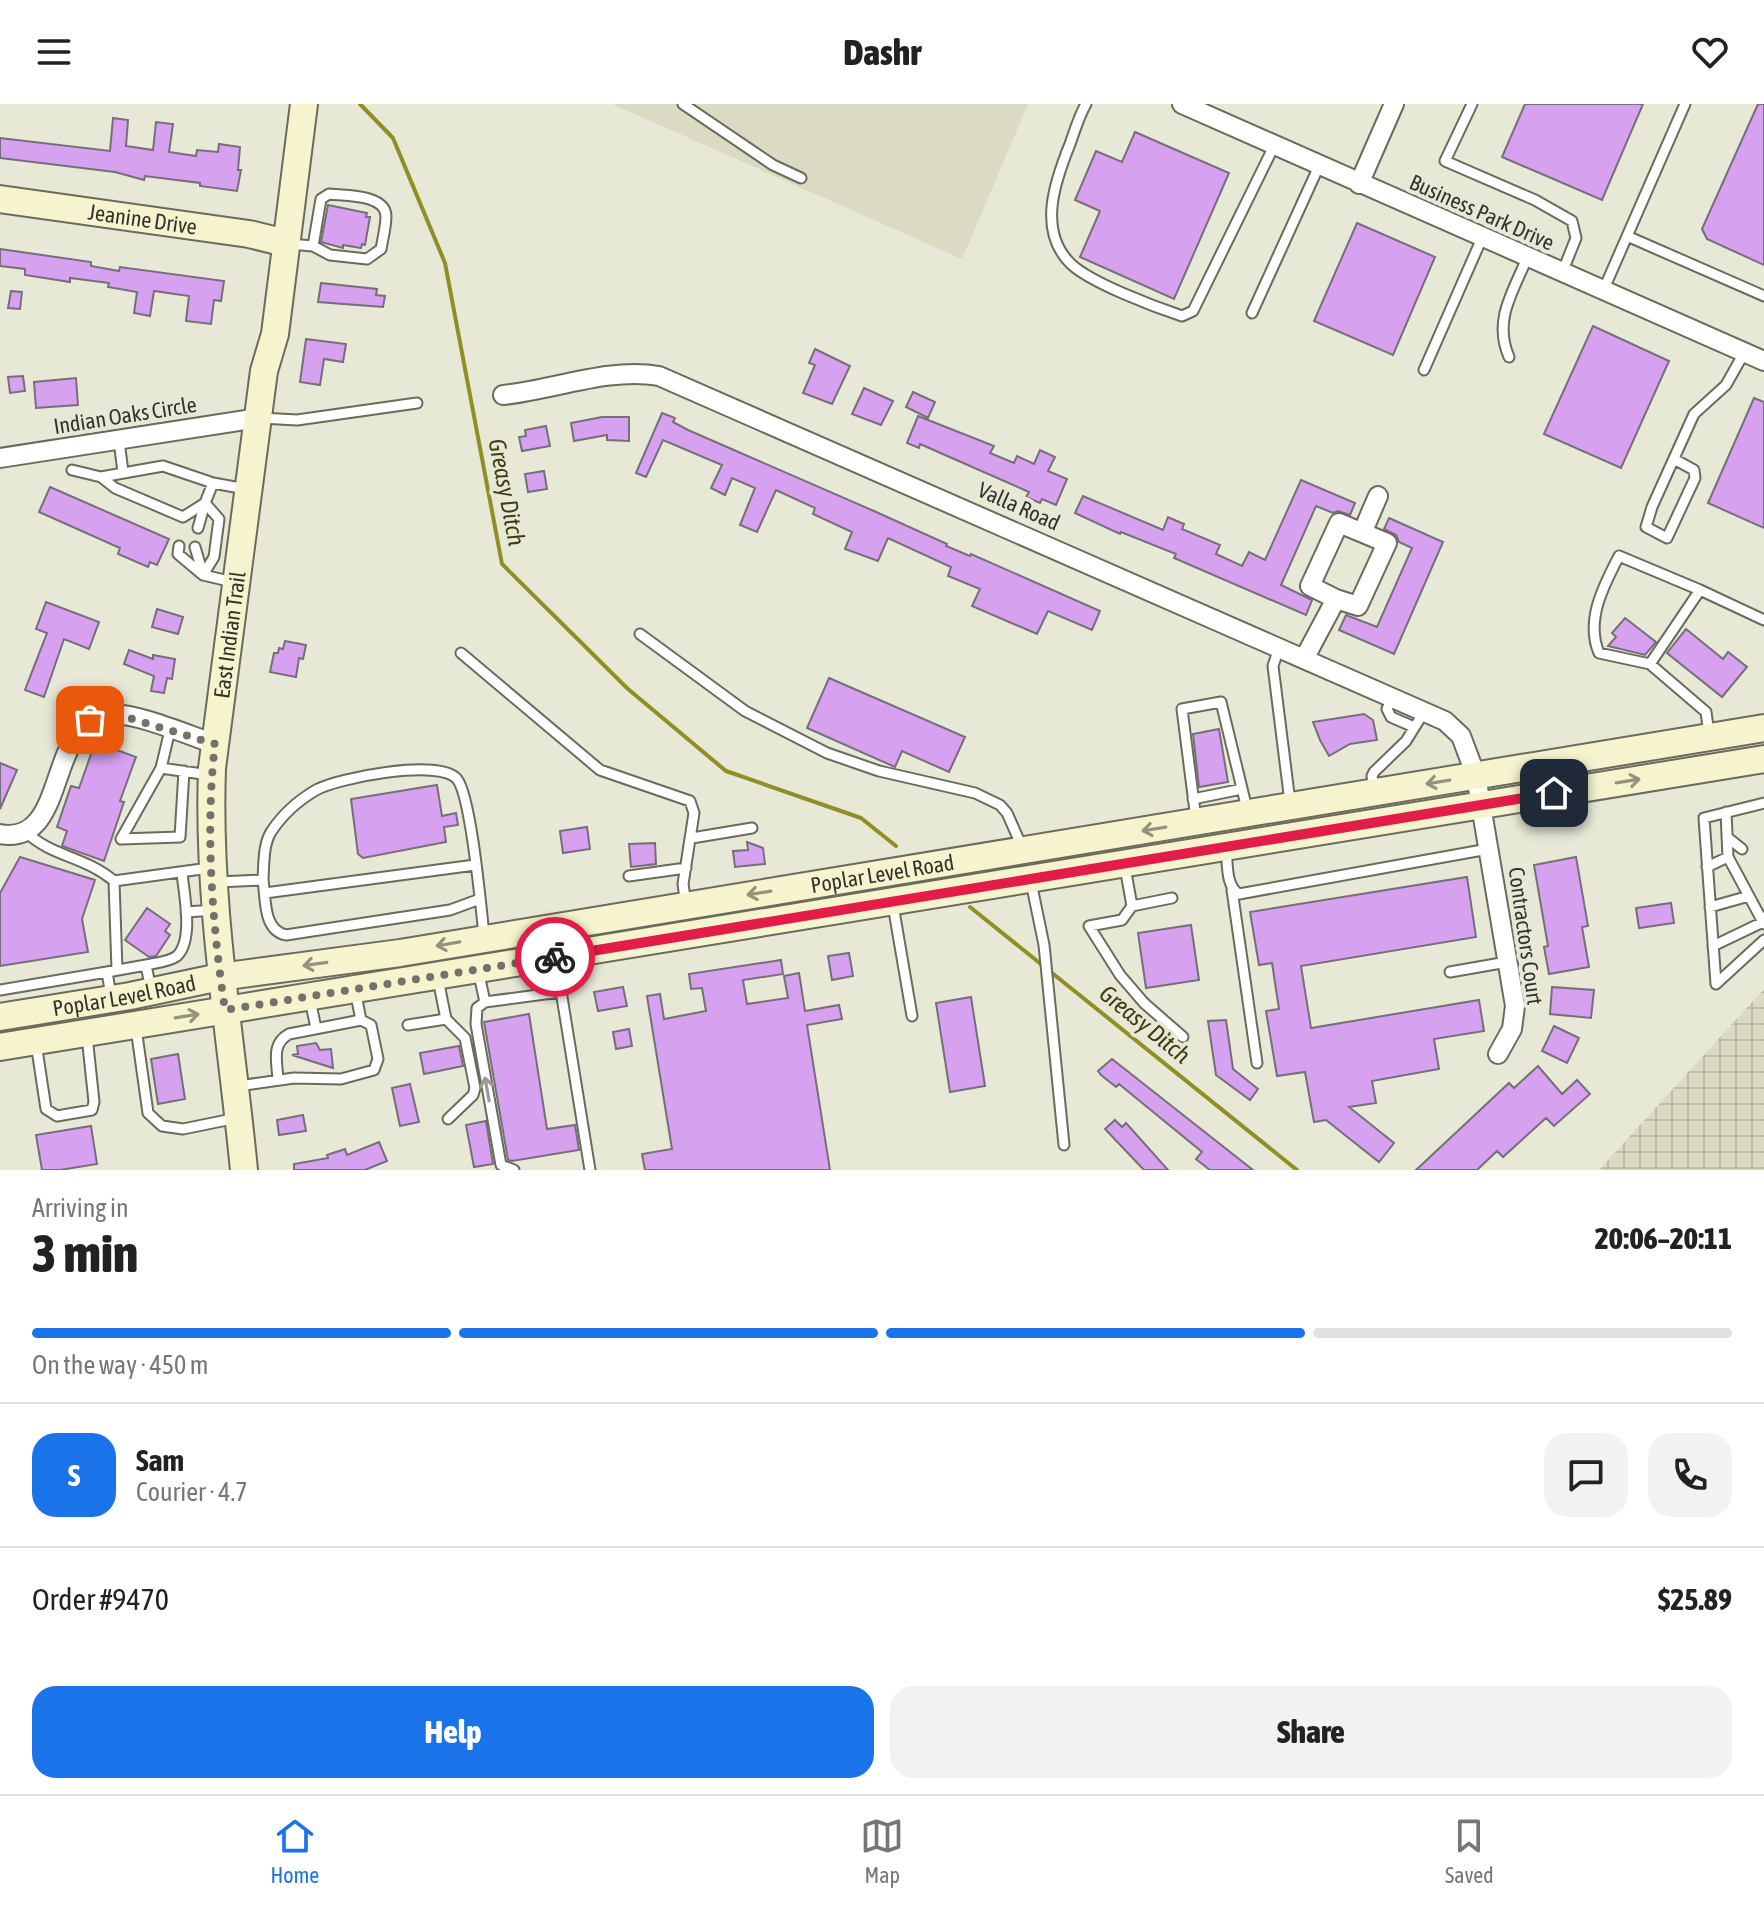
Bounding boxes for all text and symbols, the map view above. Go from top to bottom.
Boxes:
icon: menu [32,30,76,74]
icon: heart [1688,30,1732,74]
text: Dashr [843,31,921,73]
street label: Business Park Drive [1406,168,1558,256]
street label: Jeanine Drive [87,199,199,240]
street label: Indian Oaks Circle [52,391,198,439]
water label: Greasy Ditch [483,436,531,548]
street label: Valla Road [974,476,1064,536]
street label: East Indian Trail [208,569,251,700]
pin [56,686,124,754]
icon: bag [68,698,112,742]
pin [1520,759,1588,827]
icon: home [1532,771,1576,815]
one-way arrow [1615,773,1640,788]
one-way arrow [1426,775,1452,790]
one-way arrow [1142,822,1167,837]
street label: Poplar Level Road [809,849,956,898]
street label: Contractors Court [1503,865,1549,1007]
one-way arrow [747,886,773,901]
courier [515,917,595,997]
icon: bike [533,935,577,979]
one-way arrow [435,938,461,953]
one-way arrow [303,957,329,972]
street label: Poplar Level Road [51,969,198,1021]
water label: Greasy Ditch [1094,979,1196,1069]
one-way arrow [174,1008,200,1023]
one-way arrow [479,1076,494,1102]
text: Arriving in [32,1193,129,1223]
text: 20:06–20:11 [1595,1221,1732,1255]
text: 3 min [32,1223,138,1283]
text: On the way · 450 m [32,1350,209,1380]
button: chat [1544,1433,1628,1517]
button: phone [1648,1433,1732,1517]
text: Sam [136,1443,184,1477]
text: S [68,1458,80,1492]
text: Courier · 4.7 [136,1477,247,1507]
text: Order #9470 [32,1582,169,1616]
text: $25.89 [1658,1582,1732,1616]
button: Help [32,1686,874,1778]
button: Share [890,1686,1732,1778]
tab: Home [270,1814,319,1888]
tab: Map [860,1814,904,1888]
tab: Saved [1445,1814,1494,1888]

